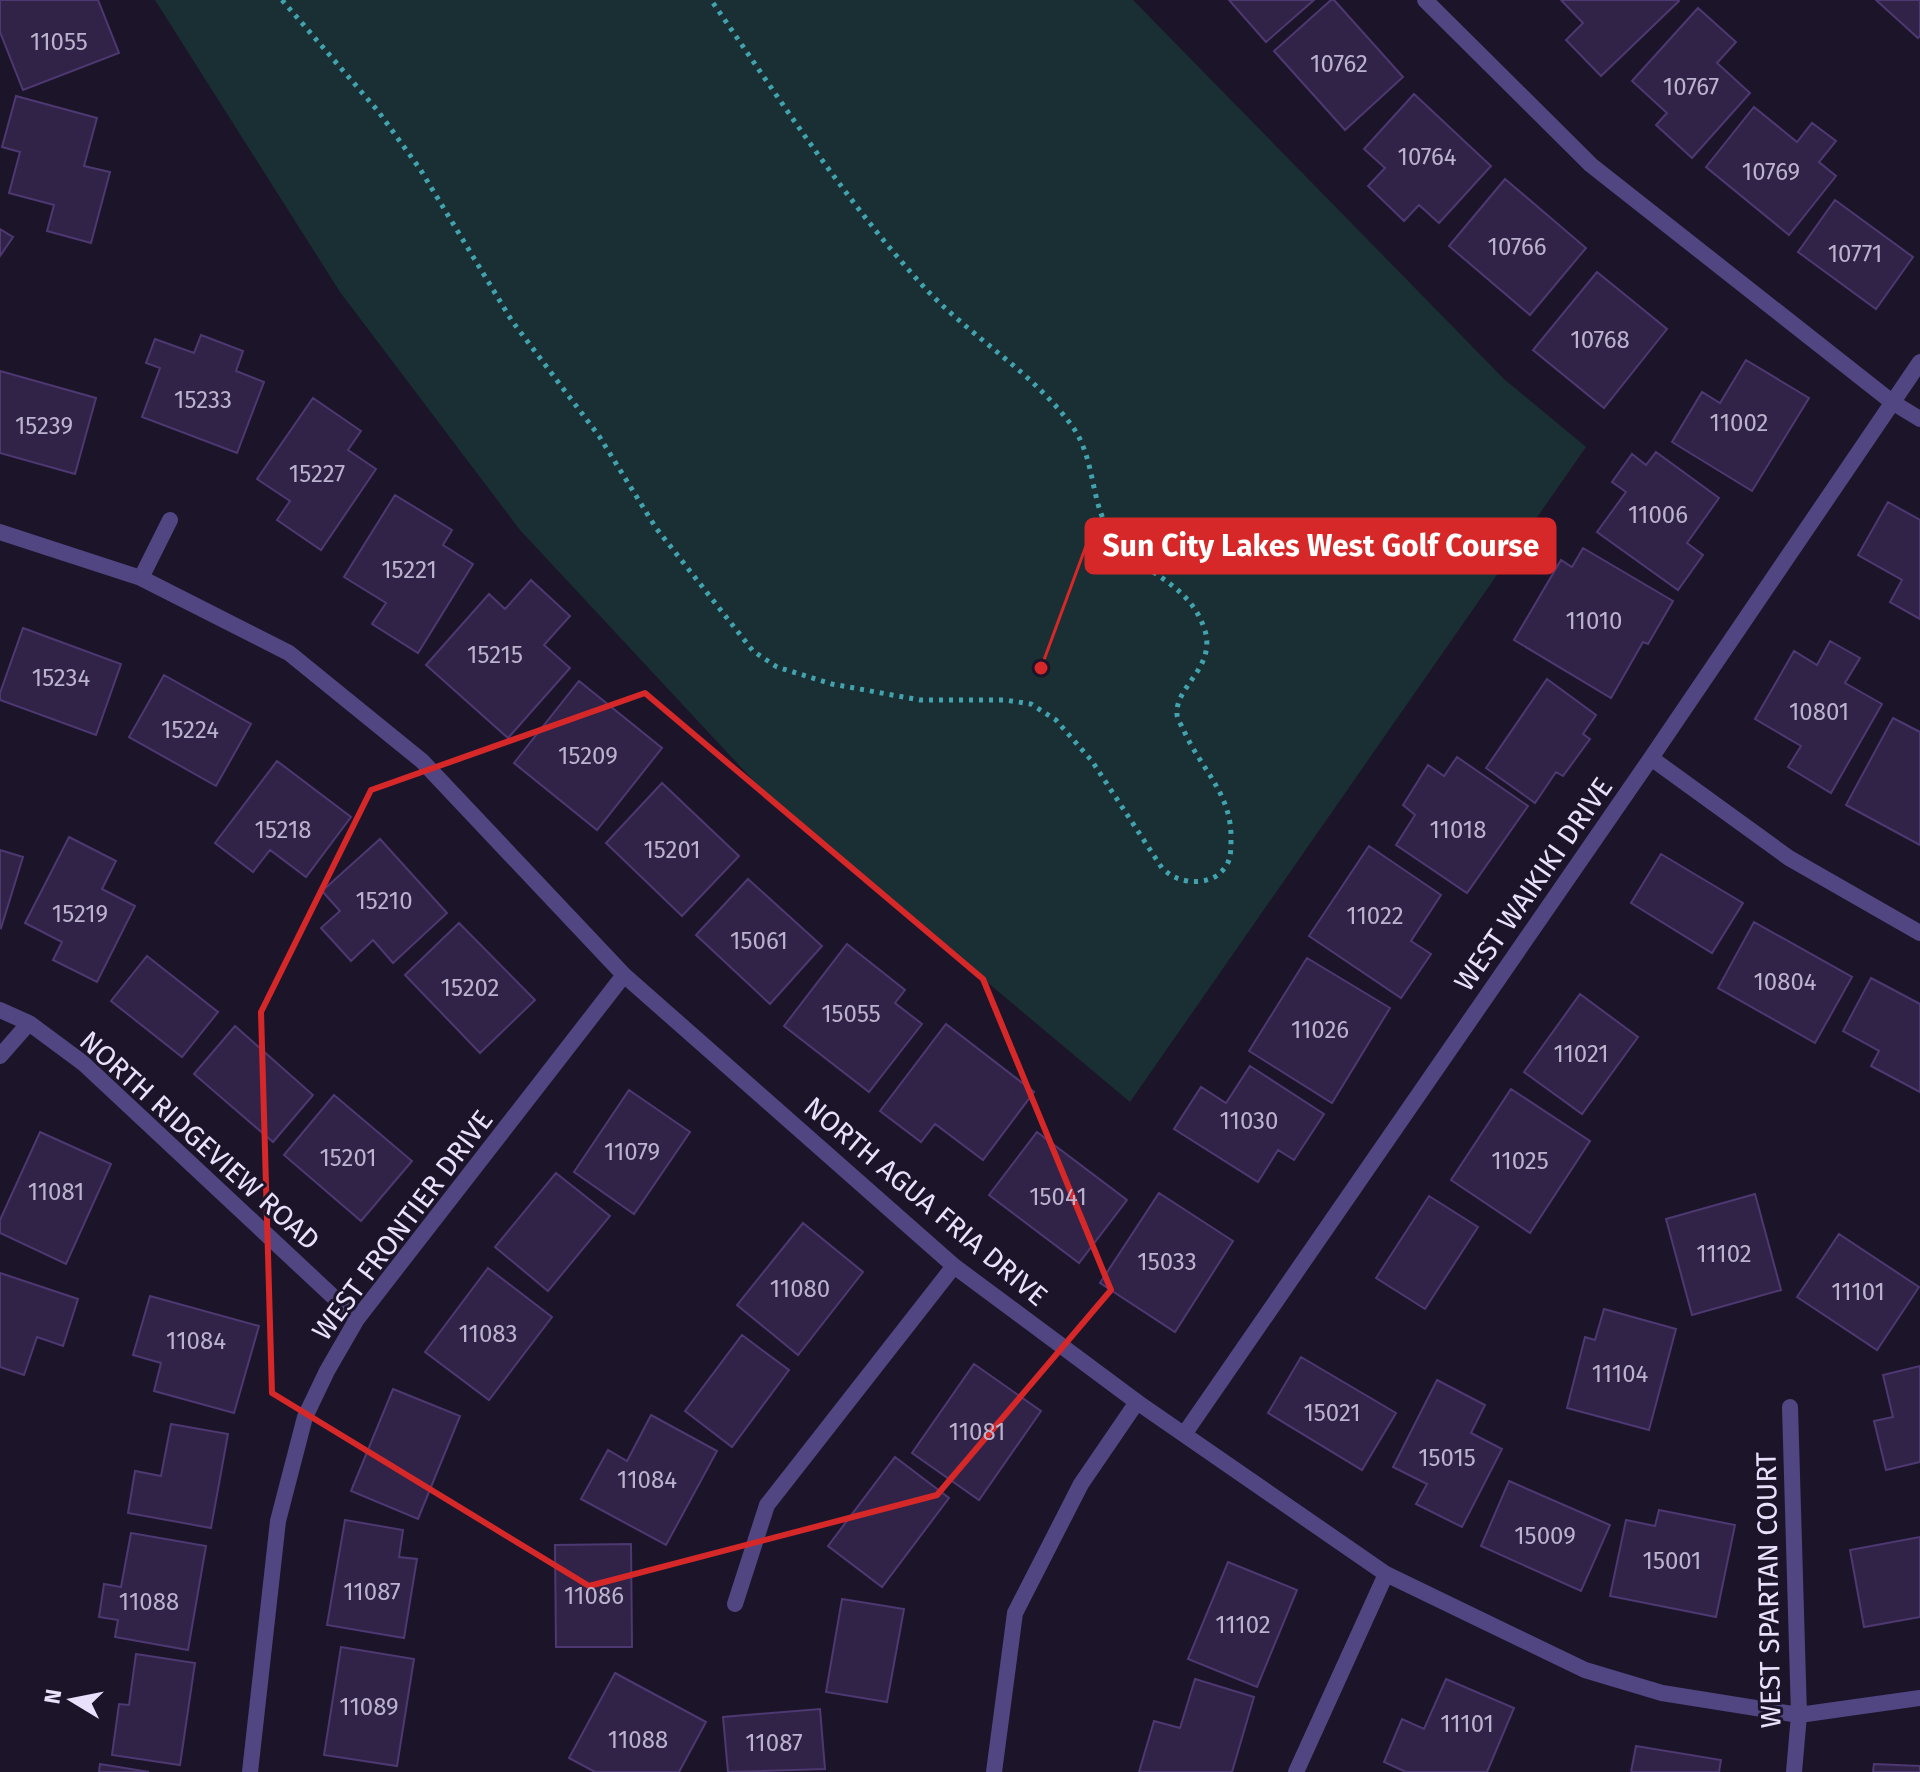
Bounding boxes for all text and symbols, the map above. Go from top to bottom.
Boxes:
house number: 11055 [30,28,88,56]
house number: 10762 [1310,50,1368,78]
house number: 10767 [1663,73,1719,101]
house number: 10764 [1398,143,1457,171]
house number: 10769 [1742,158,1800,186]
house number: 10766 [1488,233,1547,261]
house number: 10771 [1828,240,1882,268]
house number: 10768 [1570,326,1630,354]
house number: 15233 [174,386,232,414]
house number: 11002 [1710,409,1768,437]
house number: 15239 [15,412,73,440]
house number: 15227 [289,460,345,488]
house number: 11006 [1628,501,1688,529]
callout: Sun City Lakes West Golf Course [1086,519,1555,573]
text: Sun City Lakes West Golf Course [1103,528,1539,564]
house number: 15221 [381,556,437,584]
house number: 11010 [1565,607,1623,635]
house number: 15215 [467,641,523,669]
house number: 15234 [32,664,90,692]
house number: 10801 [1789,698,1849,726]
house number: 15224 [161,716,219,744]
house number: 15209 [558,742,618,770]
street label: WEST WAIKIKI DRIVE [1447,771,1619,997]
house number: 15218 [254,816,312,844]
house number: 11018 [1430,816,1486,844]
house number: 15201 [643,836,701,864]
house number: 15210 [355,887,413,915]
house number: 15219 [52,900,108,928]
house number: 11022 [1346,902,1404,930]
house number: 15061 [730,927,788,955]
house number: 10804 [1753,968,1817,996]
house number: 15202 [441,974,500,1002]
house number: 15055 [821,1000,881,1028]
house number: 11026 [1291,1016,1349,1044]
street label: NORTH RIDGEVIEW ROAD [73,1024,326,1257]
house number: 11021 [1553,1040,1609,1068]
street label: NORTH AGUA FRIA DRIVE [797,1090,1054,1313]
street label: WEST FRONTIER DRIVE [305,1104,500,1347]
house number: 11030 [1220,1107,1278,1135]
house number: 11079 [604,1138,660,1166]
house number: 15201 [319,1144,377,1172]
house number: 11025 [1491,1147,1549,1175]
house number: 11081 [28,1178,84,1206]
house number: 15041 [1029,1183,1087,1211]
house number: 11102 [1696,1240,1752,1268]
house number: 15033 [1137,1248,1197,1276]
house number: 11080 [770,1275,830,1303]
house number: 11101 [1831,1278,1885,1306]
house number: 11083 [458,1320,518,1348]
house number: 11084 [166,1327,226,1355]
house number: 11104 [1592,1360,1649,1388]
house number: 15021 [1303,1399,1361,1427]
house number: 11081 [949,1418,1005,1446]
house number: 15015 [1418,1444,1476,1472]
street label: WEST SPARTAN COURT [1750,1451,1787,1728]
house number: 11084 [617,1466,677,1494]
house number: 15009 [1514,1522,1576,1550]
house number: 15001 [1643,1547,1702,1575]
house number: 11087 [343,1578,401,1606]
house number: 11086 [564,1582,624,1610]
house number: 11088 [119,1588,179,1616]
house number: 11102 [1215,1611,1271,1639]
north arrow [32,1660,112,1740]
text: N [38,1687,67,1706]
house number: 11089 [339,1693,399,1721]
house number: 11101 [1440,1710,1494,1738]
house number: 11088 [608,1726,668,1754]
house number: 11087 [745,1729,803,1757]

